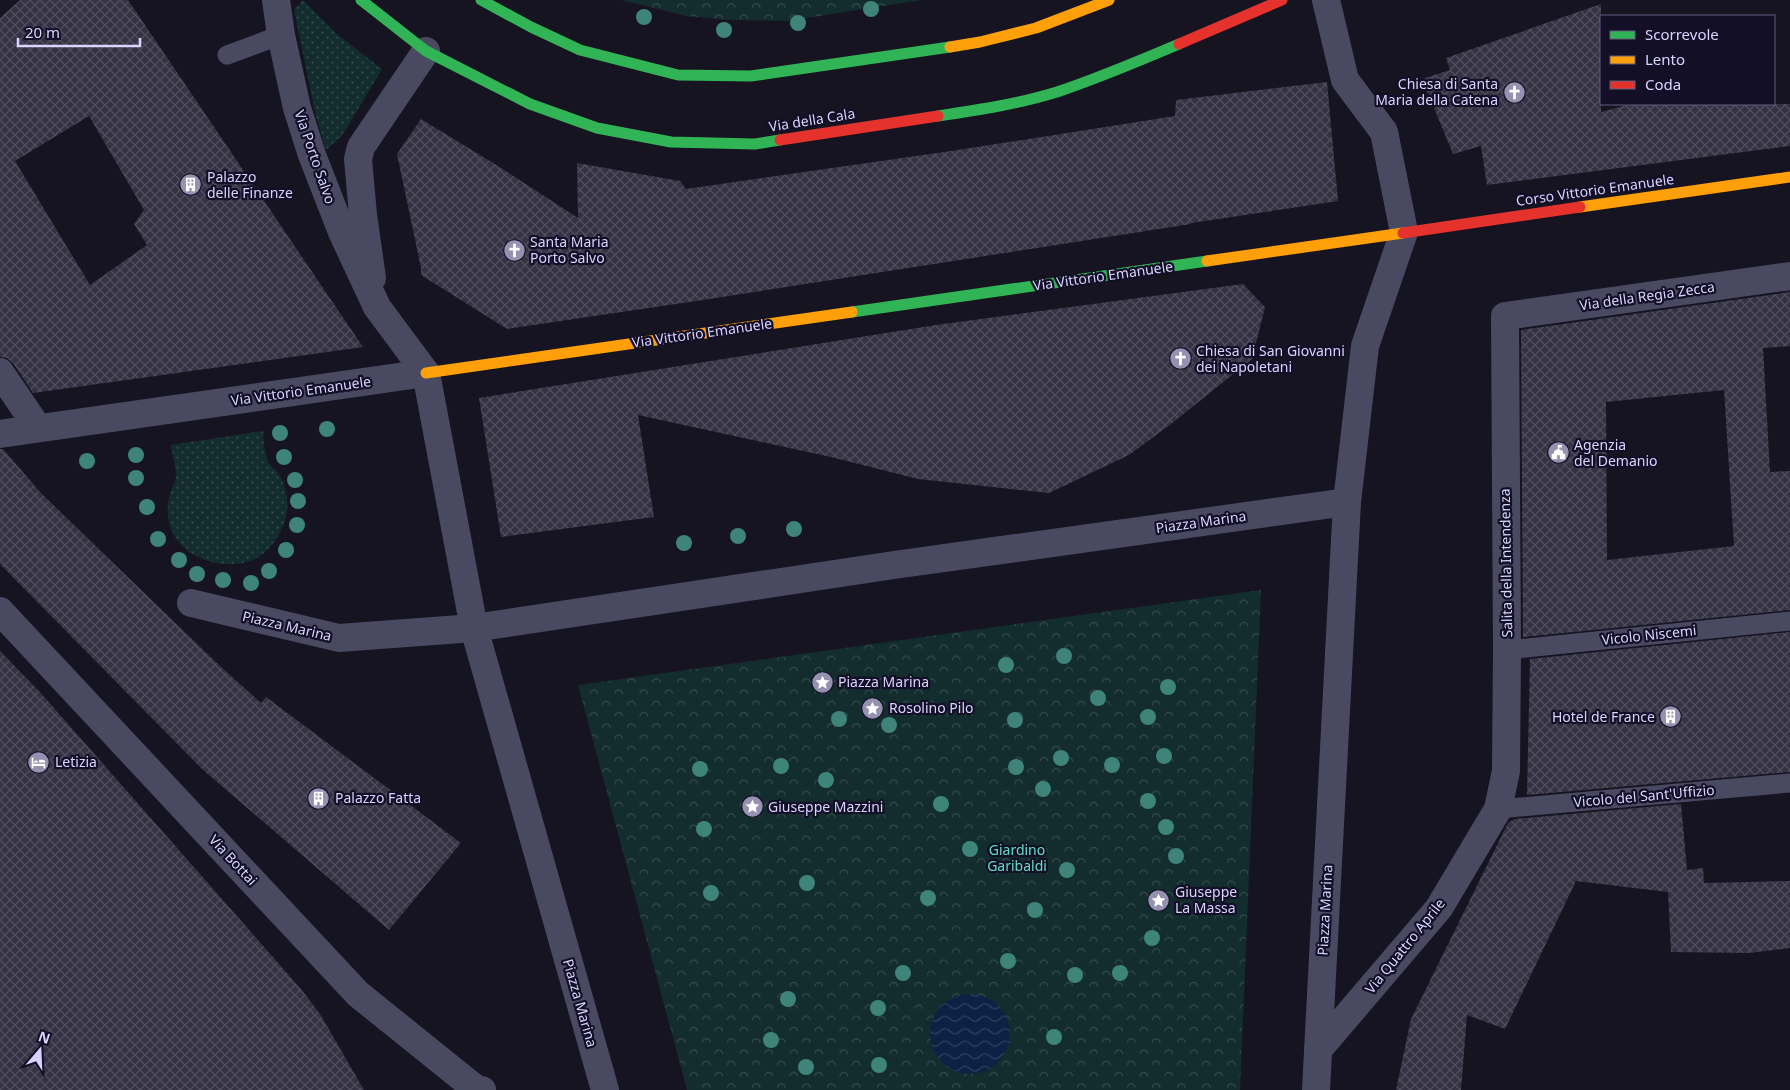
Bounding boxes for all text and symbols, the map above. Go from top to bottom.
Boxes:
scale bar [18,15,140,47]
legend [1600,15,1775,105]
text: 20 m [25,22,60,42]
text: Scorrevole [1645,24,1719,44]
text: Lento [1645,49,1685,69]
place label: Chiesa di Santa Maria della Catena [1375,74,1498,109]
text: Coda [1645,74,1681,94]
church icon: Chiesa di Santa Maria della Catena [1502,80,1526,104]
street label: Via della Cala [768,103,856,136]
street label: Via Porto Salvo [291,107,340,206]
place label: Palazzo delle Finanze [207,167,293,202]
street label: Corso Vittorio Emanuele [1515,169,1675,210]
building icon: Palazzo delle Finanze [179,173,203,197]
place label: Santa Maria Porto Salvo [530,232,609,267]
church icon: Santa Maria Porto Salvo [502,238,526,262]
street label: Via Vittorio Emanuele [1032,256,1174,295]
street label: Via della Regia Zecca [1578,277,1716,314]
street label: Via Vittorio Emanuele [631,313,773,352]
place label: Chiesa di San Giovanni dei Napoletani [1196,341,1345,376]
church icon: Chiesa di San Giovanni dei Napoletani [1168,347,1192,371]
street label: Via Vittorio Emanuele [230,371,372,410]
place label: Agenzia del Demanio [1574,435,1658,470]
public building icon: Agenzia del Demanio [1546,441,1570,465]
street label: Salita della Intendenza [1495,488,1516,638]
street label: Piazza Marina [1155,506,1247,537]
street label: Piazza Marina [241,606,334,645]
street label: Vicolo Niscemi [1601,620,1697,649]
place icon: Piazza Marina [810,670,834,694]
place label: Piazza Marina [838,672,929,691]
place icon: Rosolino Pilo [861,696,885,720]
place label: Rosolino Pilo [889,698,974,717]
building icon: Hotel de France [1659,705,1683,729]
place label: Hotel de France [1552,707,1655,726]
hotel icon: Letizia [27,750,51,774]
place label: Letizia [55,752,97,771]
street label: Vicolo del Sant'Uffizio [1573,780,1715,811]
building icon: Palazzo Fatta [307,786,331,810]
place label: Palazzo Fatta [335,788,421,807]
place icon: Giuseppe Mazzini [740,795,764,819]
place label: Giuseppe Mazzini [768,797,883,816]
street label: Via Bottai [205,830,262,889]
park label: Giardino Garibaldi [987,840,1047,875]
street label: Piazza Marina [1313,864,1336,956]
place label: Giuseppe La Massa [1175,882,1237,917]
place icon: Giuseppe La Massa [1147,888,1171,912]
street label: Via Quattro Aprile [1360,894,1449,997]
street label: Piazza Marina [559,956,602,1049]
north arrow [15,1025,65,1075]
text: N [36,1026,53,1048]

